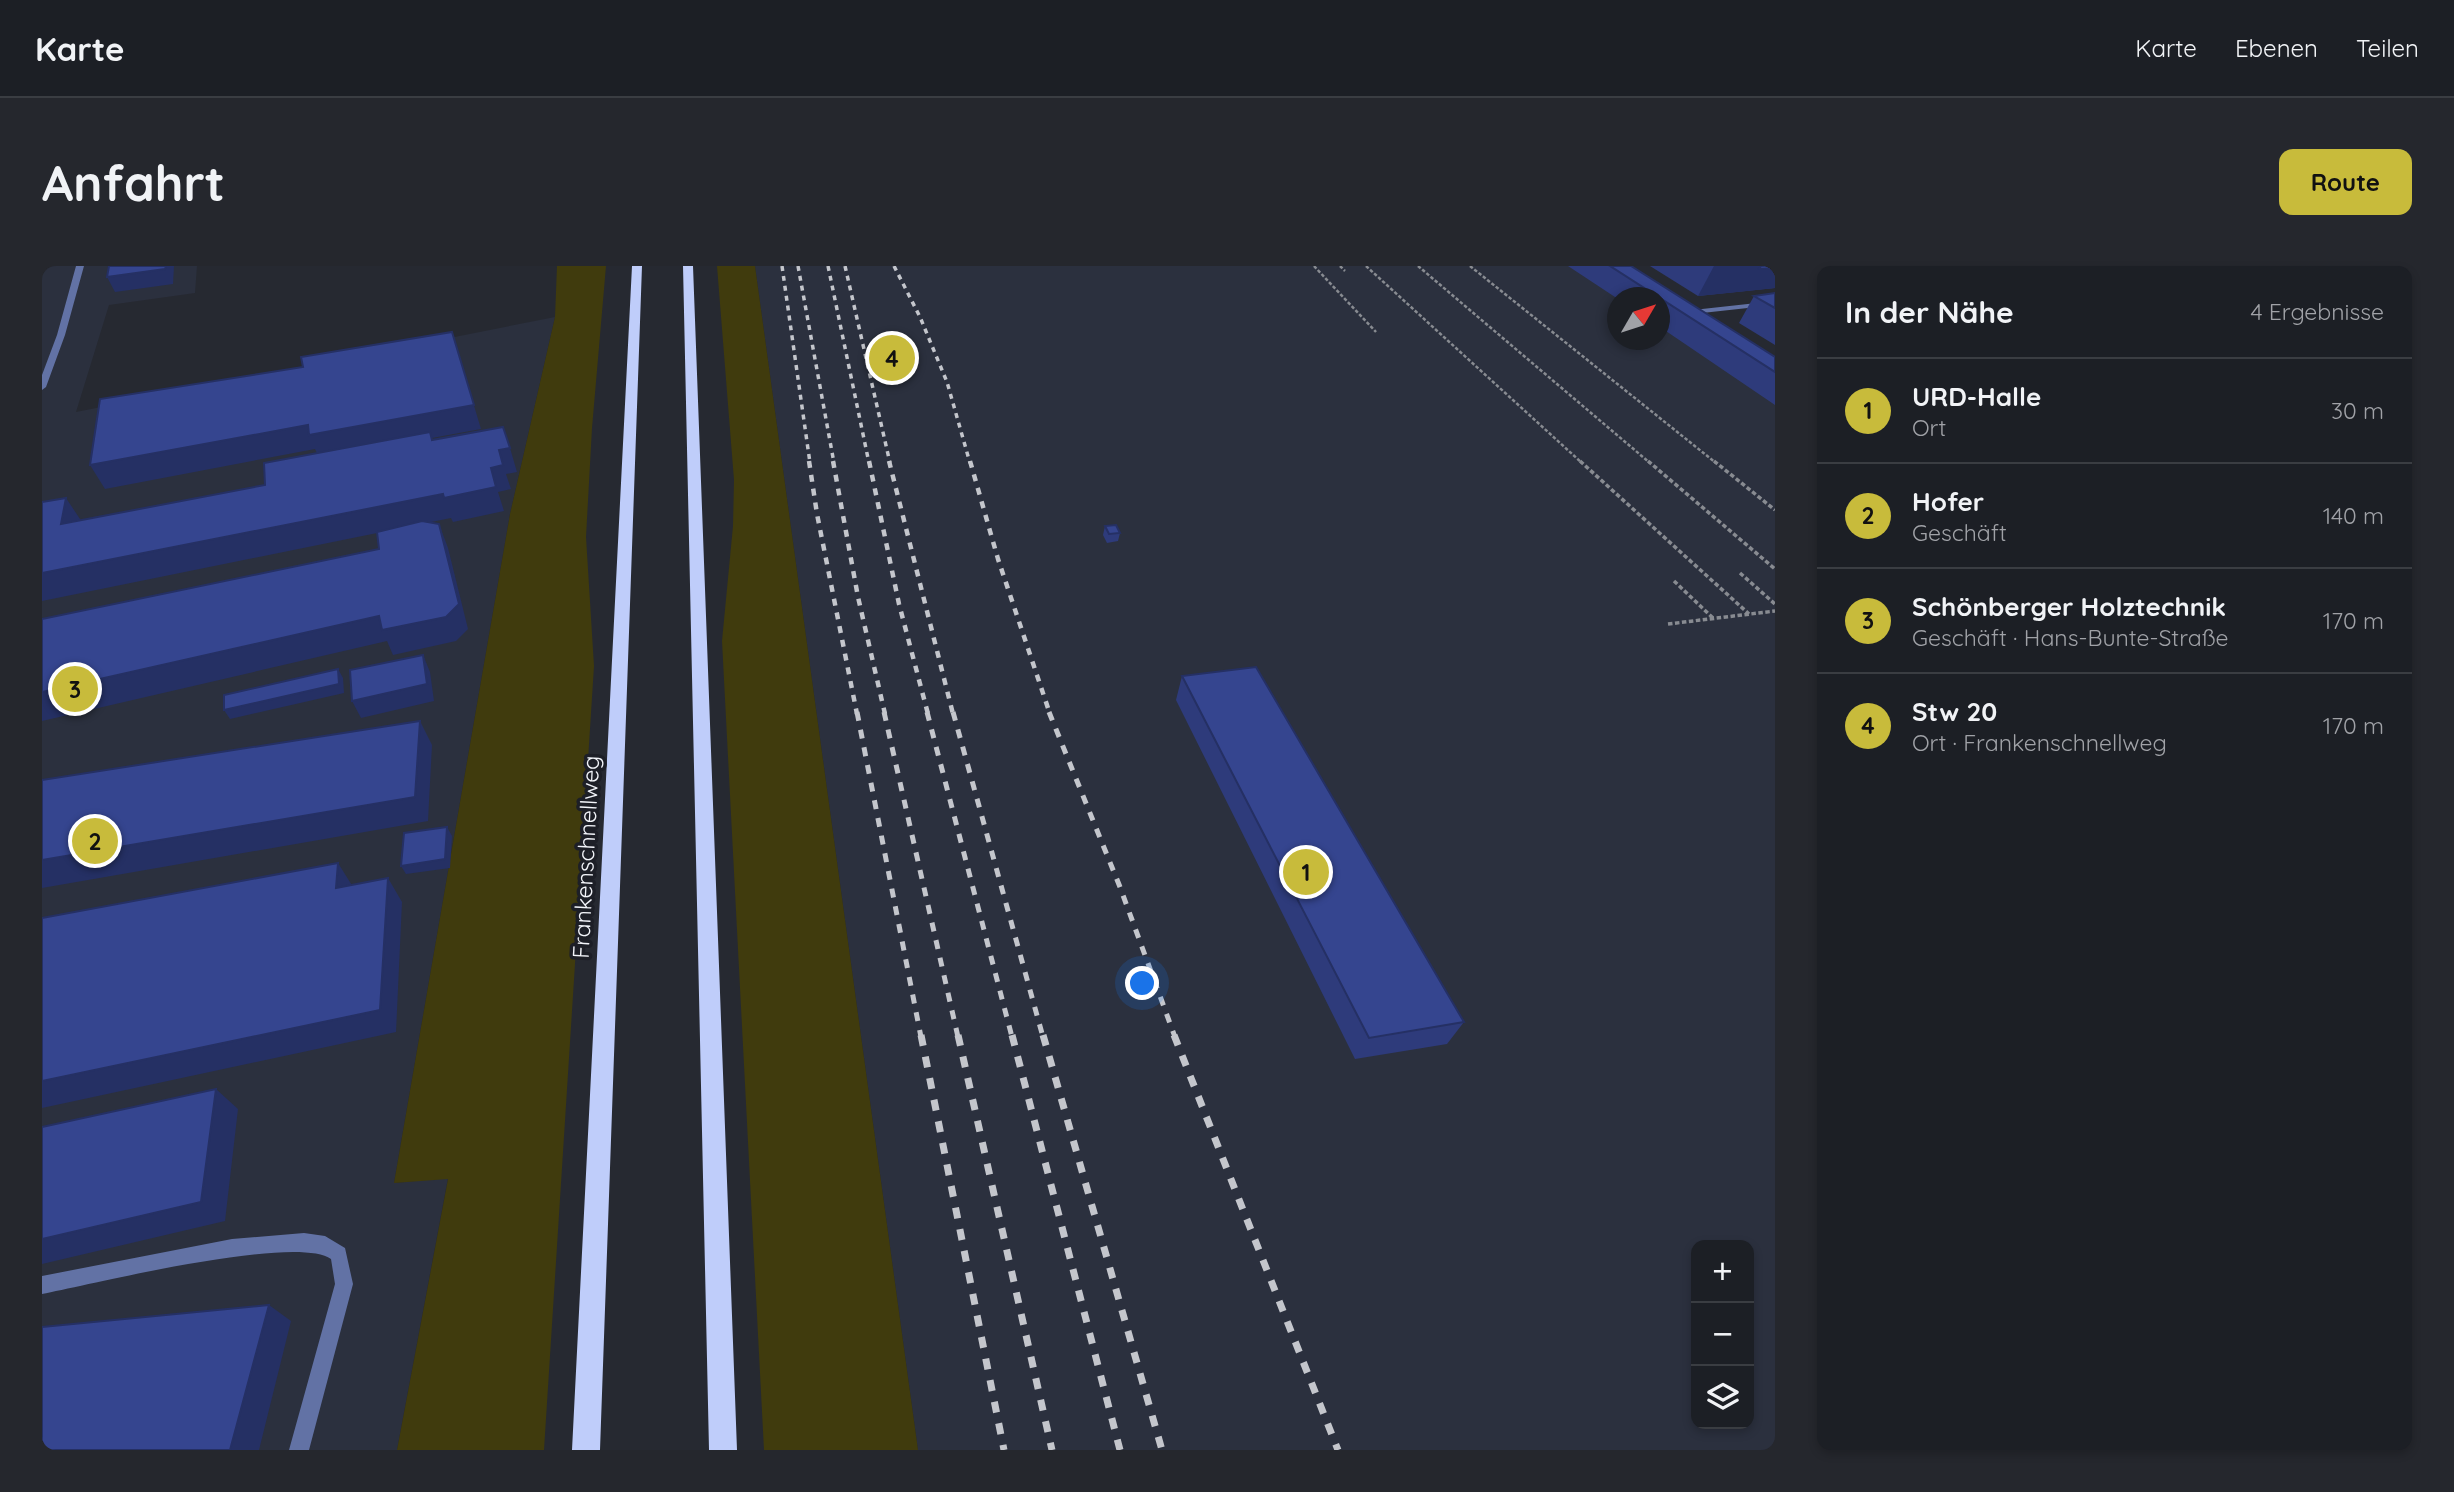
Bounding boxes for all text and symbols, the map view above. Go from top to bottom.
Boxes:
text: Karte [35,28,124,69]
text: Karte [2135,33,2197,63]
text: Ebenen [2235,33,2318,63]
text: Teilen [2356,33,2419,63]
button: Route [2279,149,2412,215]
text: Anfahrt [42,152,225,213]
north arrow [1607,287,1670,350]
text: In der Nähe [1845,293,2014,331]
text: 4 Ergebnisse [2250,297,2384,326]
pin: 4 [869,332,915,384]
text: URD-Halle [1912,380,2041,413]
text: 1 [1864,396,1872,425]
text: 30 m [2331,396,2384,425]
text: Ort [1912,413,1946,442]
text: Hofer [1912,485,1984,518]
text: 2 [1861,501,1875,530]
text: 140 m [2323,501,2384,530]
text: Geschäft [1912,518,2007,547]
text: Schönberger Holztechnik [1912,590,2226,623]
text: 3 [1862,606,1874,635]
text: 170 m [2323,606,2384,635]
text: Geschäft · Hans-Bunte-Straße [1912,623,2229,652]
pin: 3 [52,663,98,715]
text: Stw 20 [1912,695,1997,728]
text: 4 [1861,711,1875,740]
text: 170 m [2323,711,2384,740]
text: Ort · Frankenschnellweg [1912,728,2167,757]
street label: Frankenschnellweg [566,755,605,959]
pin: 2 [72,815,118,867]
pin: 1 [1283,846,1329,898]
your location [1125,966,1159,1000]
map controls [1691,1240,1754,1429]
button: + [1691,1240,1754,1303]
button: − [1691,1303,1754,1366]
button: layers [1691,1366,1754,1429]

